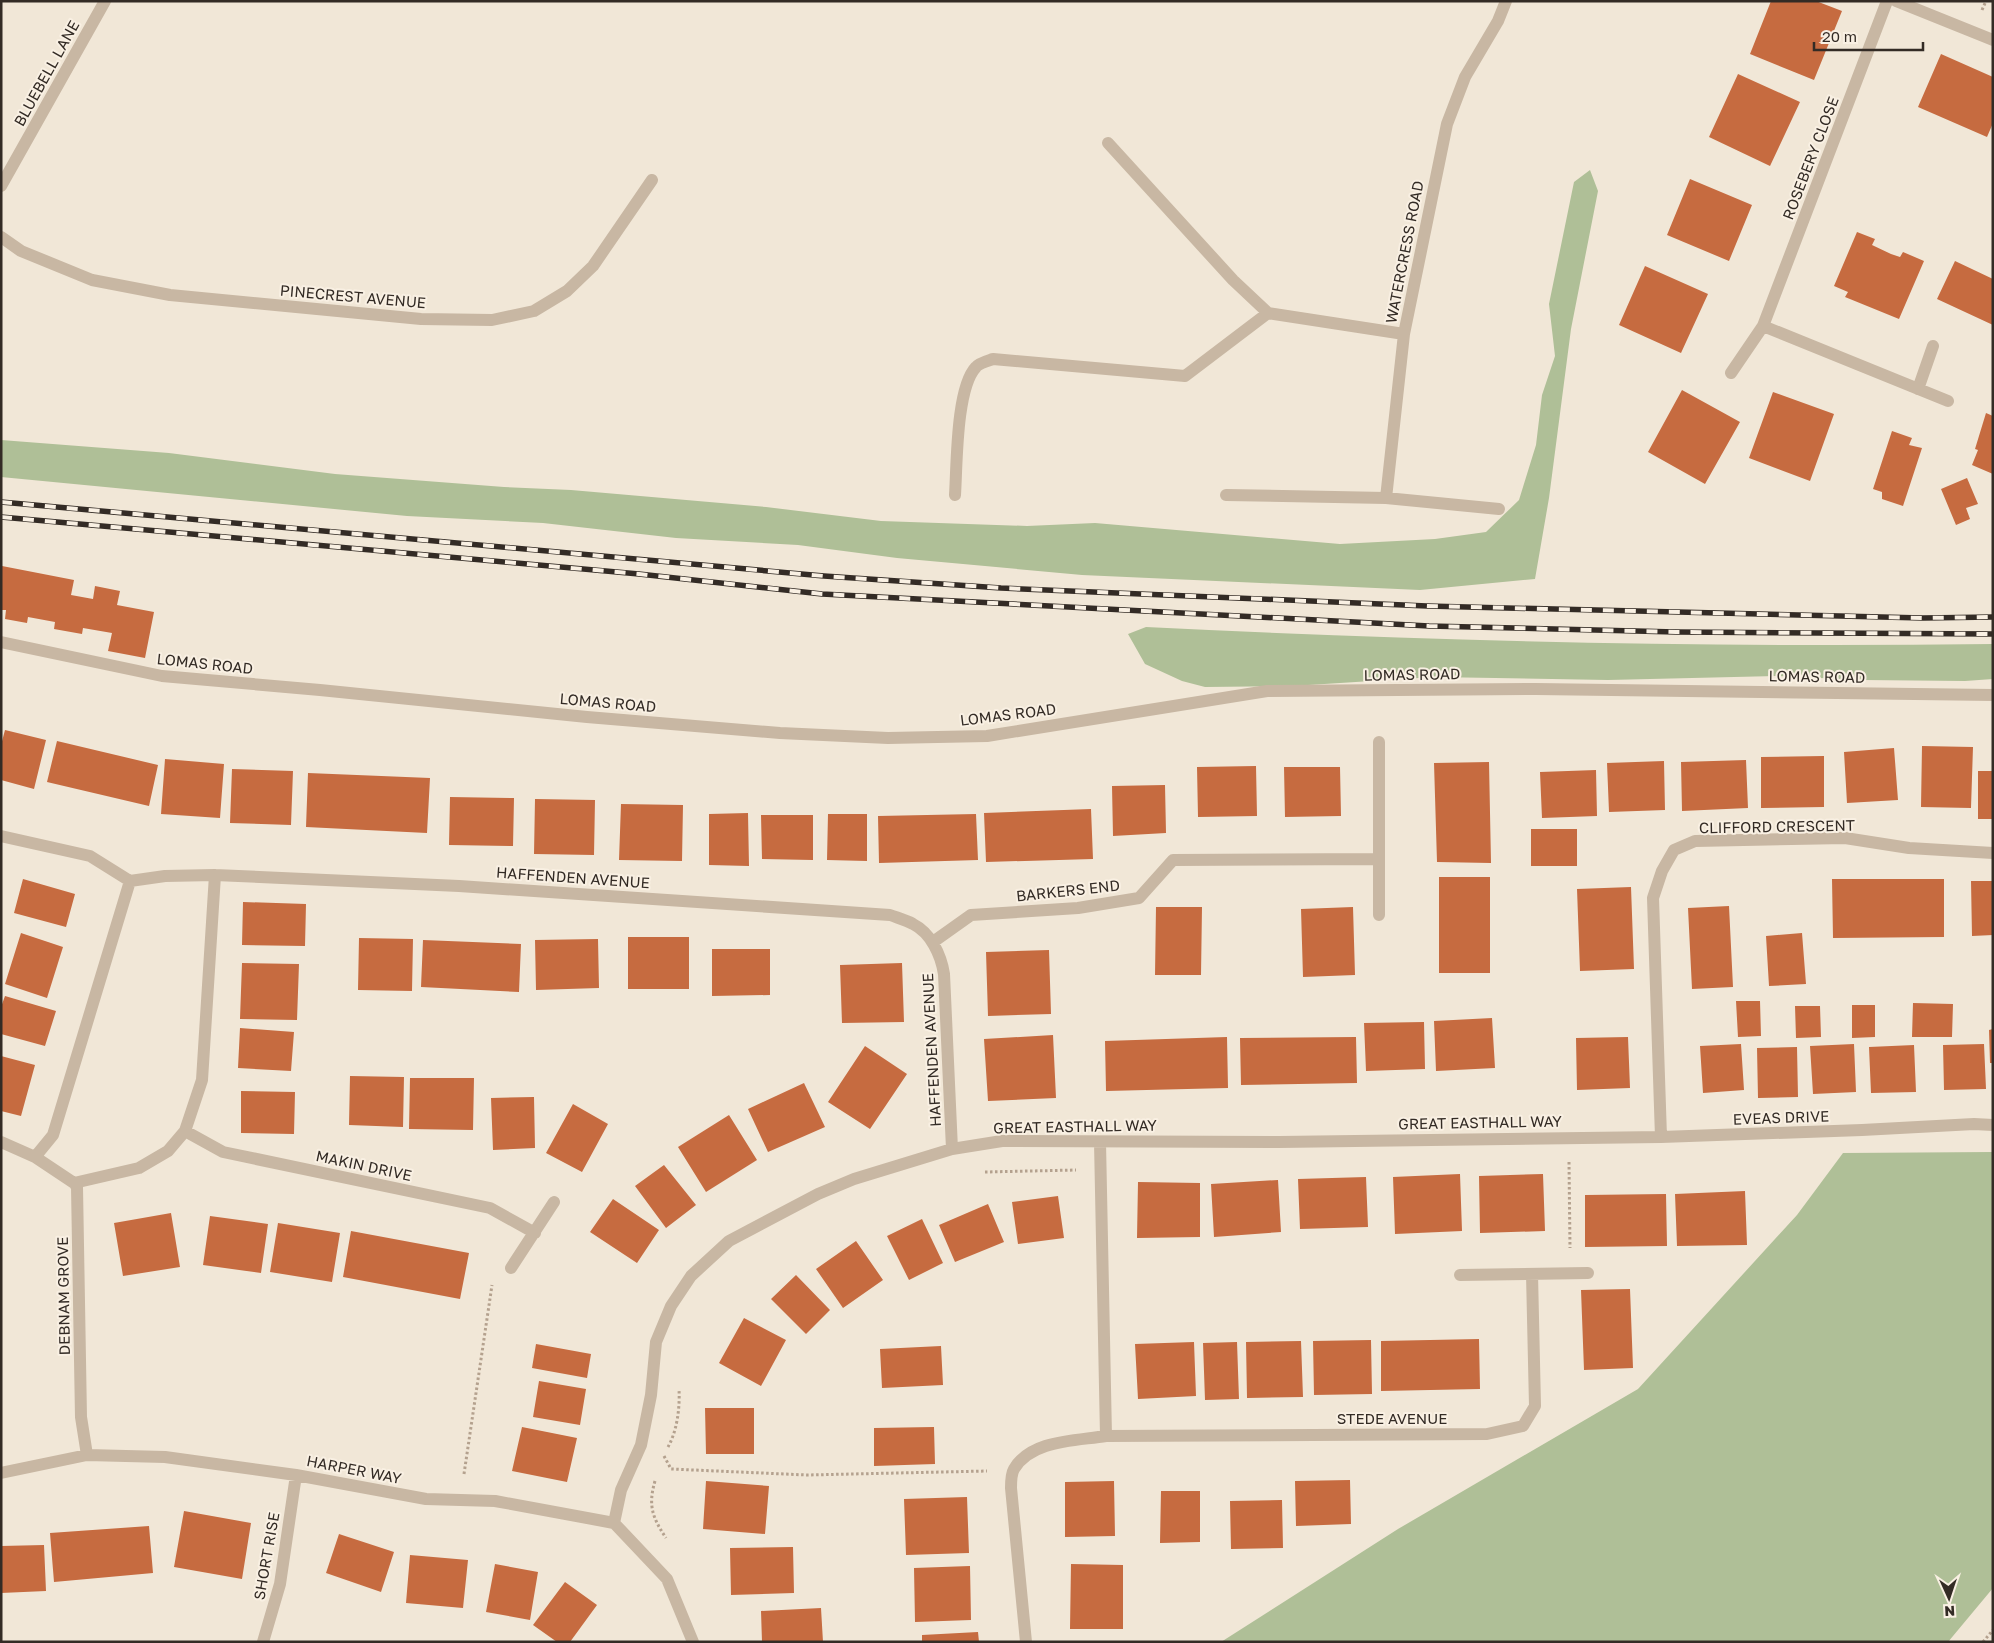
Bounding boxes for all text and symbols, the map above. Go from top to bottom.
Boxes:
street label: BLUEBELL LANE [10,17,82,129]
scale bar [1814,20,1923,52]
text: 20 m [1822,27,1857,45]
street label: ROSEBERY CLOSE [1778,94,1842,222]
street label: WATERCRESS ROAD [1381,179,1427,325]
street label: PINECREST AVENUE [279,281,427,311]
street label: LOMAS ROAD [156,649,254,677]
street label: LOMAS ROAD [1363,664,1461,684]
street label: LOMAS ROAD [1768,666,1866,686]
street label: LOMAS ROAD [559,689,657,715]
street label: LOMAS ROAD [959,699,1057,729]
street label: CLIFFORD CRESCENT [1699,816,1855,836]
street label: HAFFENDEN AVENUE [496,863,650,891]
street label: BARKERS END [1015,876,1121,904]
street label: HAFFENDEN AVENUE [918,973,944,1127]
street label: EVEAS DRIVE [1733,1106,1829,1128]
street label: GREAT EASTHALL WAY [1398,1112,1562,1132]
street label: GREAT EASTHALL WAY [993,1116,1157,1136]
street label: MAKIN DRIVE [314,1146,414,1184]
street label: DEBNAM GROVE [53,1237,73,1355]
street label: STEDE AVENUE [1337,1409,1447,1427]
street label: HARPER WAY [305,1451,403,1487]
street label: SHORT RISE [249,1511,283,1601]
north arrow [1924,1573,1974,1623]
text: N [1944,1603,1955,1620]

